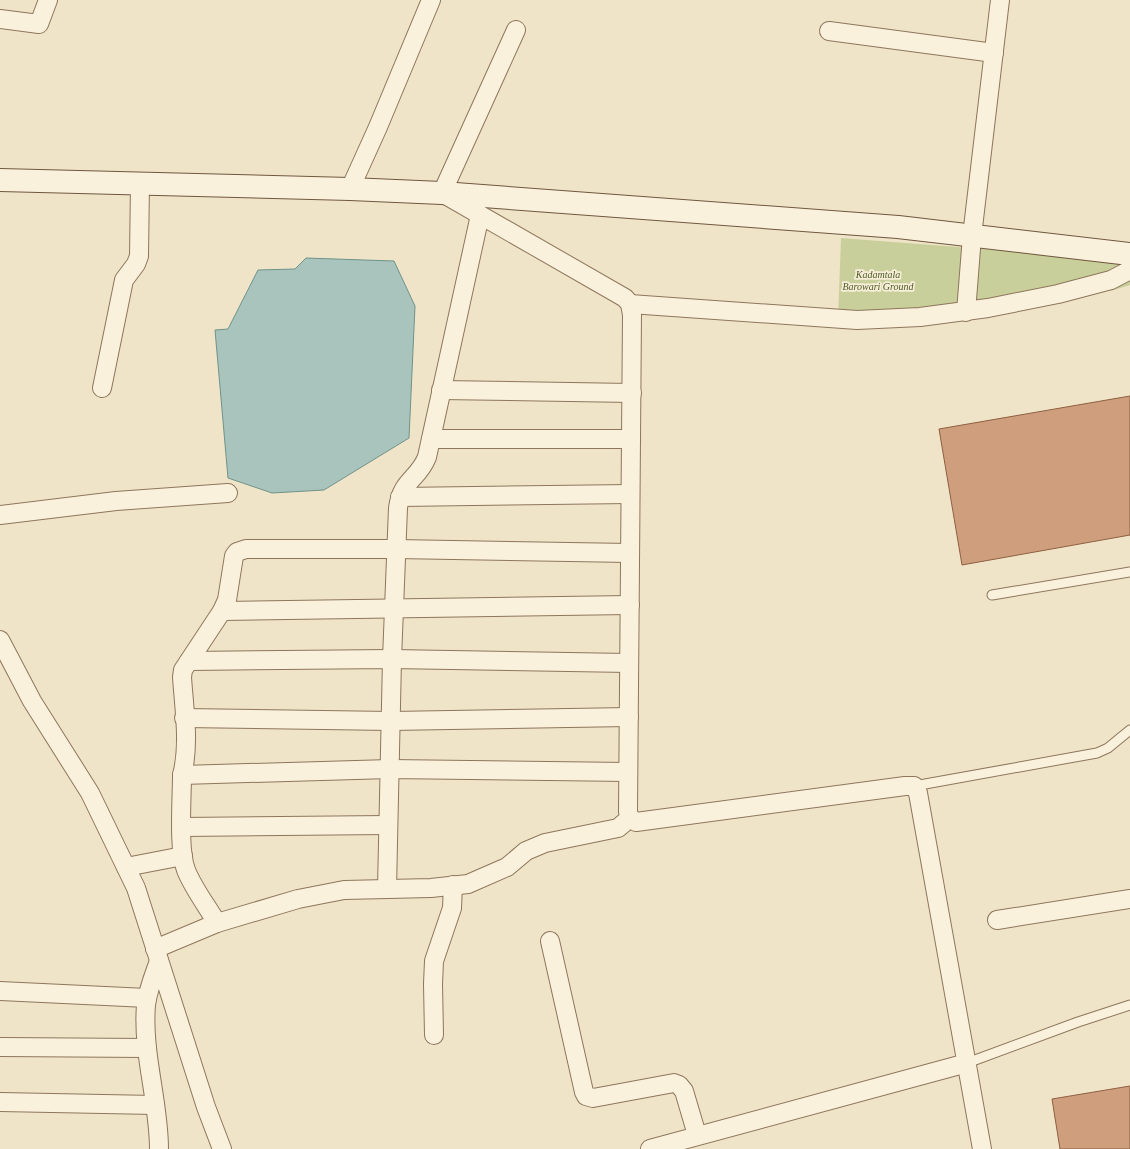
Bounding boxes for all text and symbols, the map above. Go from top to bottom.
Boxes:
park label: Kadamtala Barowari Ground [842,269,915,292]

